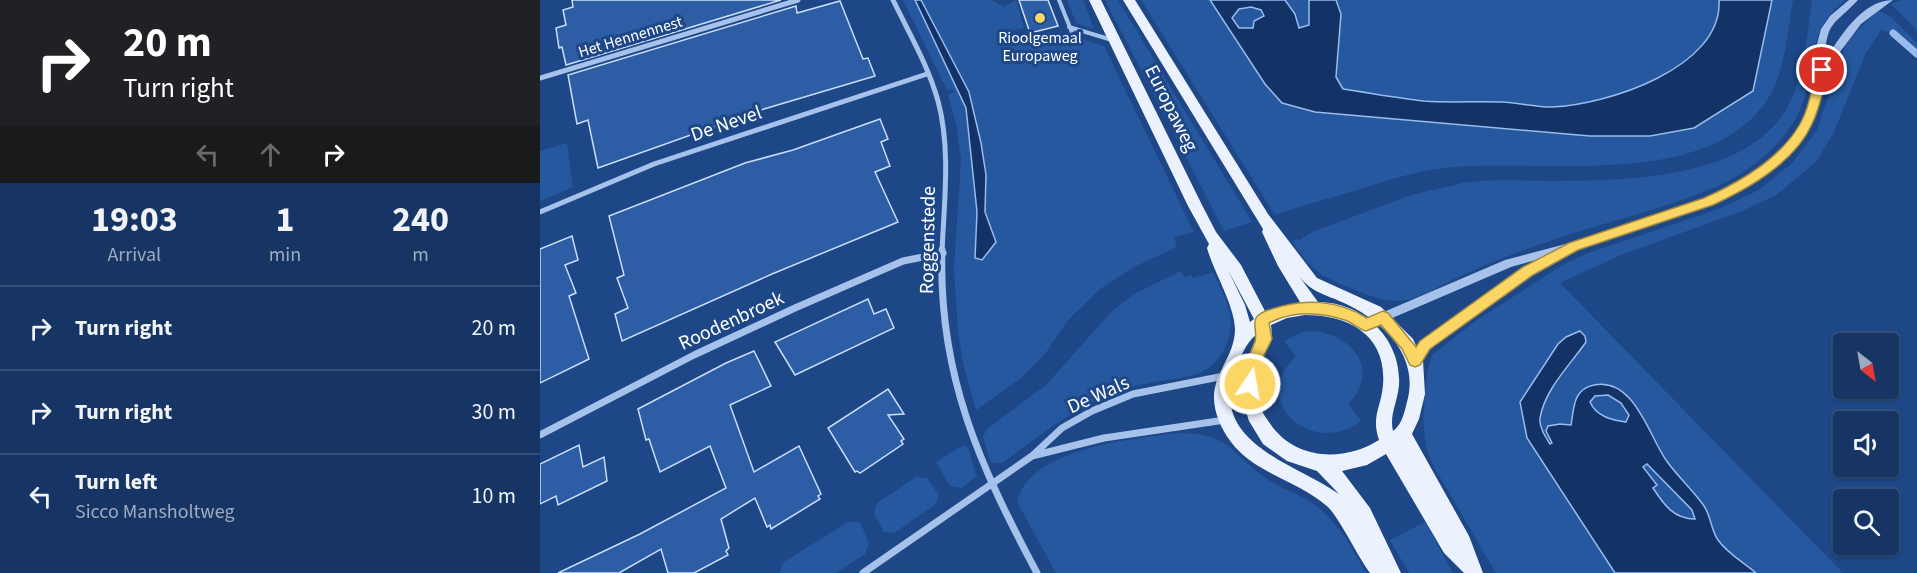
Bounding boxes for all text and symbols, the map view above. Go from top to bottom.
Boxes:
street label: Het Hennennest [576,10,686,63]
marker: Rioolgemaal Europaweg [1033,11,1047,25]
text: 20 m [123,13,212,73]
icon: right [24,24,102,102]
place label: Rioolgemaal Europaweg [998,27,1082,67]
pin [1796,44,1847,95]
icon: arrive [1805,53,1838,86]
street label: Europaweg [1137,60,1205,157]
text: Turn right [123,69,234,108]
street label: De Nevel [687,99,766,149]
icon: left [191,138,224,171]
icon: ahead [254,138,287,171]
icon: right [317,138,350,171]
street label: Roggenstede [913,186,943,294]
text: 19:03 [91,194,178,245]
text: 1 [275,194,294,245]
text: 240 [392,194,449,245]
text: Arrival [107,241,161,269]
text: min [269,241,301,269]
text: m [412,241,429,269]
street label: Roodenbroek [674,284,789,358]
icon: right [24,312,57,345]
text: Turn right [75,312,172,344]
text: 20 m [471,312,516,344]
north arrow [1833,333,1899,399]
map controls [1833,333,1899,555]
position arrow [1218,352,1282,416]
street label: De Wals [1063,369,1134,421]
icon: right [24,396,57,429]
text: Turn right [75,396,172,428]
text: 30 m [471,396,516,428]
button: sound [1833,411,1899,477]
text: Turn left [75,466,157,498]
icon: left [24,480,57,513]
text: 10 m [471,480,516,512]
button: search [1833,489,1899,555]
text: Sicco Mansholtweg [75,498,234,526]

